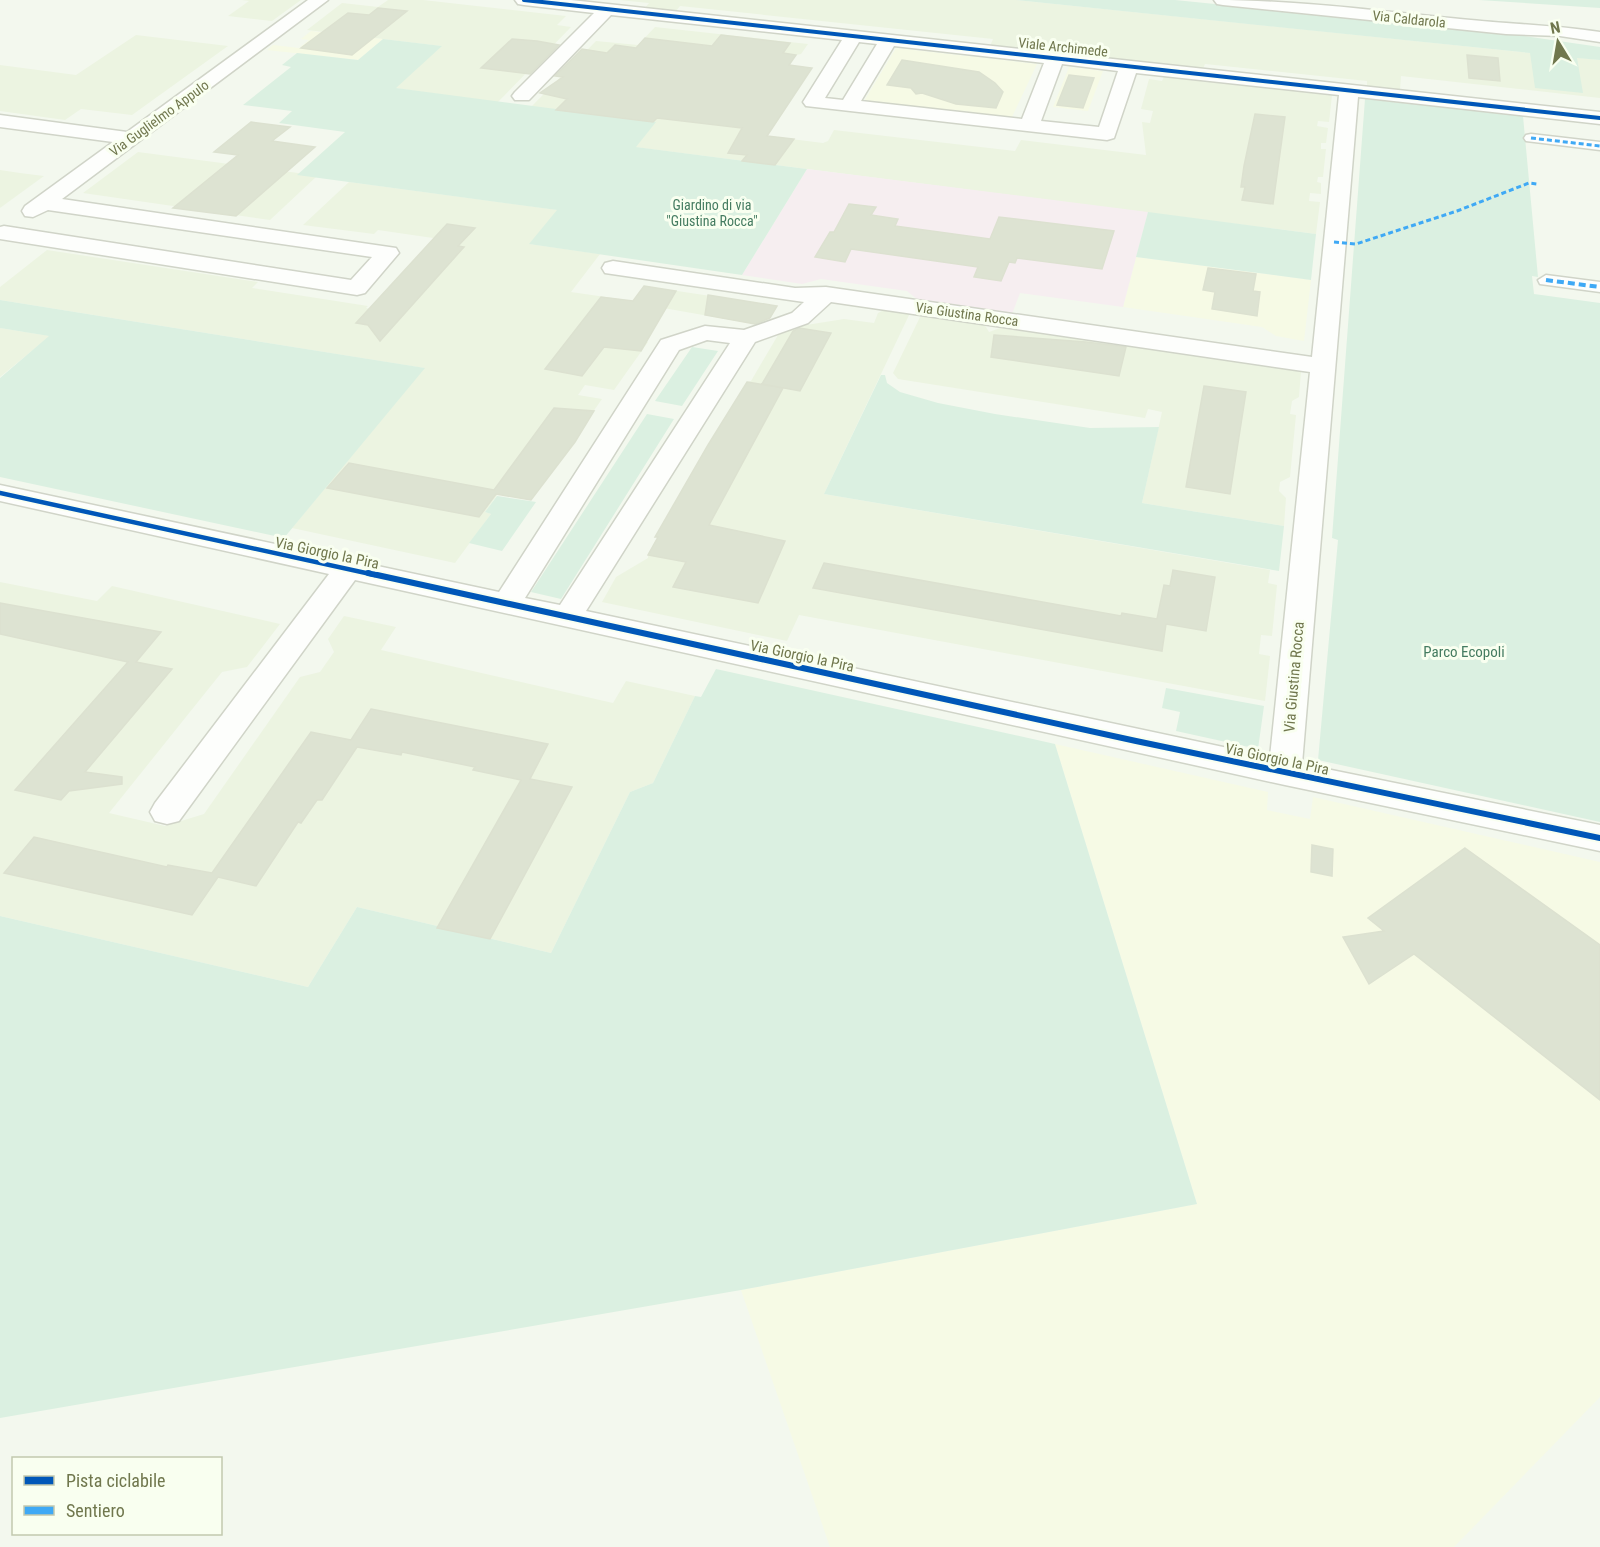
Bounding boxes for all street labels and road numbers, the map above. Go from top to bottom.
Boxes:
street label: Via Caldarola [1372,7,1446,31]
street label: Viale Archimede [1017,34,1109,60]
street label: Via Guglielmo Appulo [106,77,212,159]
street label: Via Giustina Rocca [915,299,1019,329]
street label: Via Giorgio la Pira [273,533,381,573]
street label: Via Giustina Rocca [1280,621,1308,733]
street label: Via Giorgio la Pira [748,636,856,676]
street label: Via Giorgio la Pira [1223,739,1331,779]

